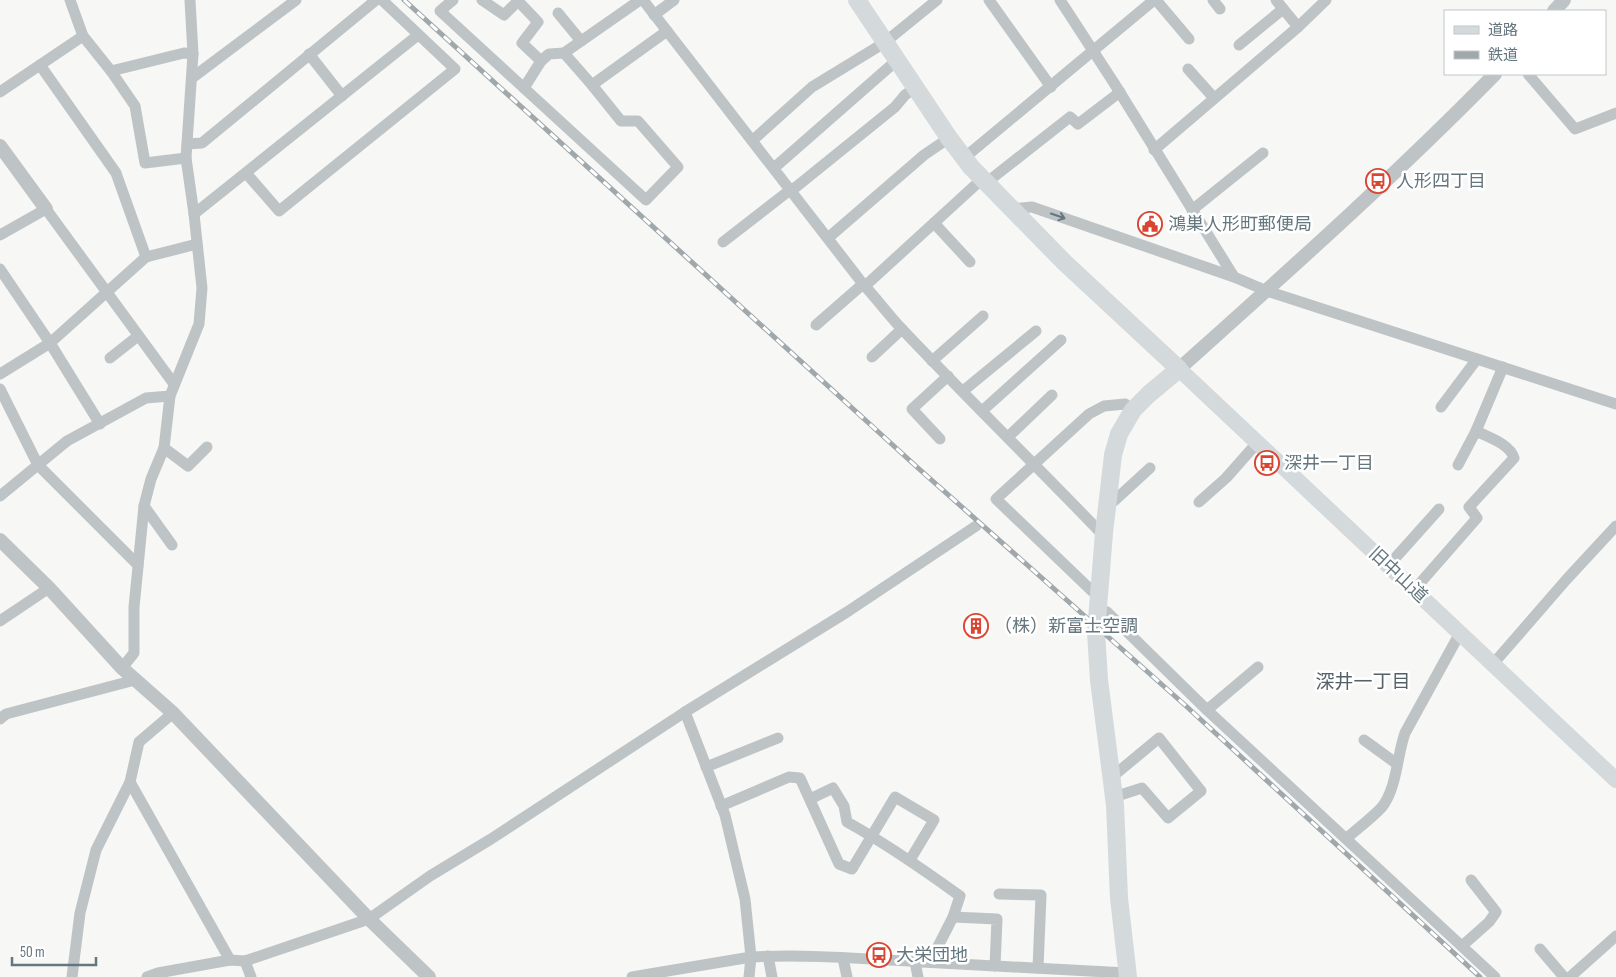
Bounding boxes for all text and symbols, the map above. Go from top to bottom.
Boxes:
legend [1444,10,1606,75]
text: 道路 [1488,21,1518,40]
text: 鉄道 [1488,46,1518,65]
bus stop icon: 人形四丁目 [1365,168,1391,194]
place label: 人形四丁目 [1396,171,1486,192]
public building icon: 鴻巣人形町郵便局 [1137,211,1163,237]
one-way arrow [1050,212,1066,221]
place label: 鴻巣人形町郵便局 [1168,214,1312,235]
bus stop icon: 深井一丁目 [1254,450,1280,476]
place label: 深井一丁目 [1284,453,1374,474]
street label: 旧中山道 [1365,543,1431,607]
building icon: （株）新富士空調 [963,613,989,639]
place label: （株）新富士空調 [994,616,1138,637]
district label: 深井一丁目 [1315,671,1411,694]
scale bar [12,934,96,966]
bus stop icon: 大栄団地 [866,942,892,968]
text: 50 m [20,943,45,962]
place label: 大栄団地 [896,945,968,966]

